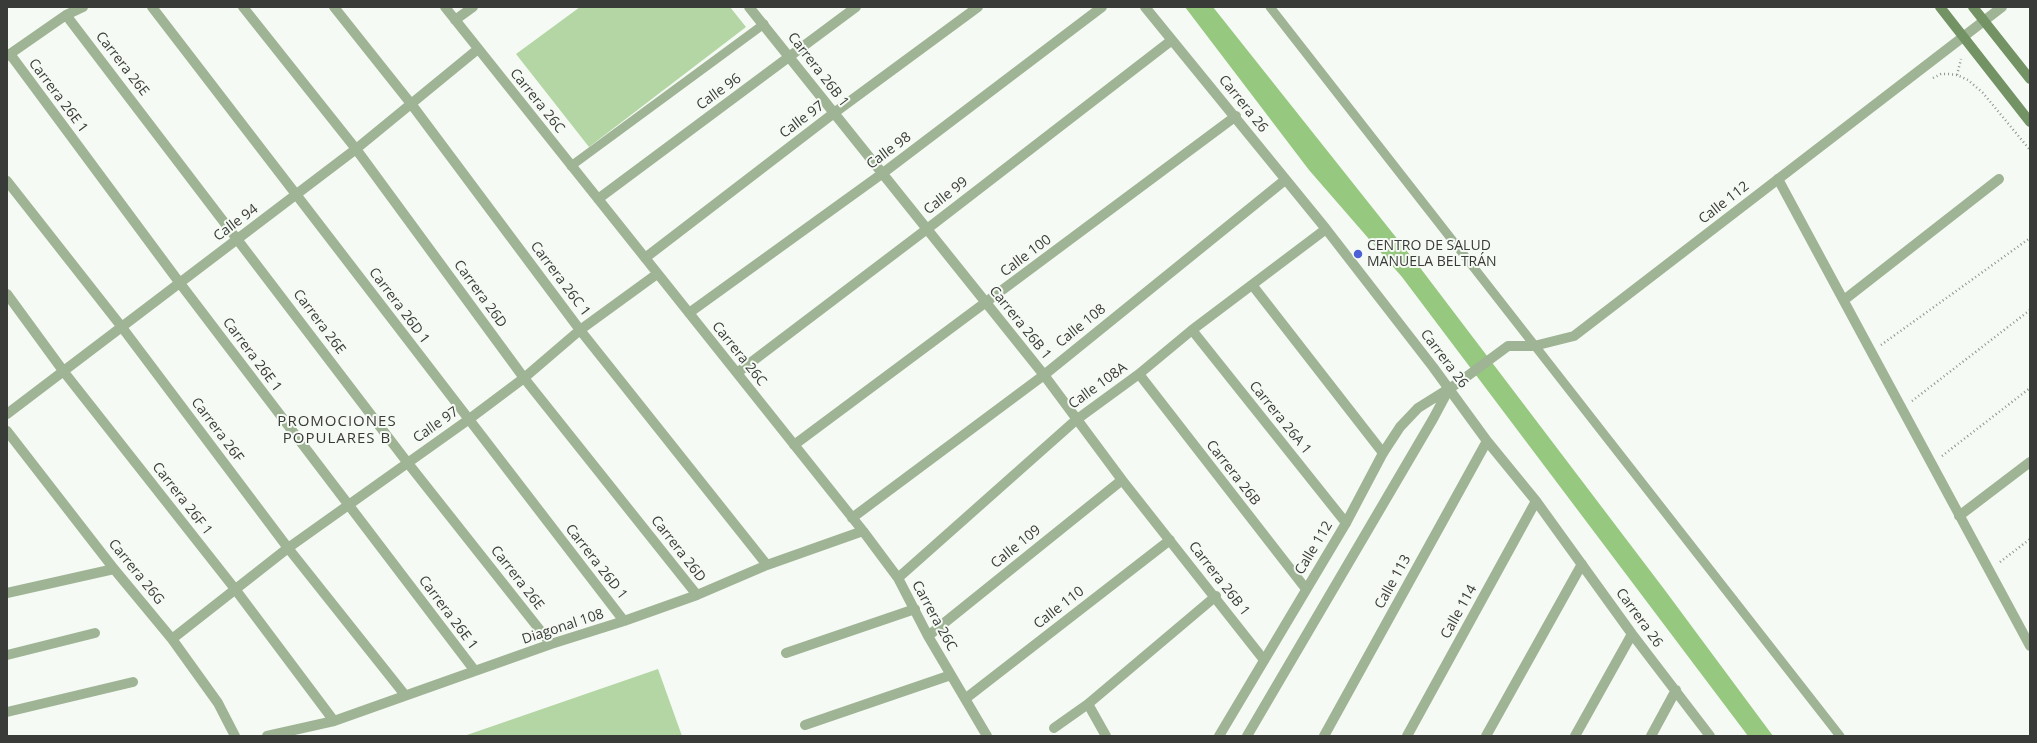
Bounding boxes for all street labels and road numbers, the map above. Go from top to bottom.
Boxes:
street label: Carrera 26E [92,29,152,99]
street label: Carrera 26B 1 [784,29,852,111]
street label: Carrera 26E 1 [25,56,91,136]
street label: Carrera 26C [506,65,568,137]
street label: Calle 96 [693,70,745,114]
street label: Carrera 26 [1215,72,1271,136]
street label: Calle 97 [777,98,827,142]
street label: Calle 98 [864,129,914,173]
street label: Calle 99 [921,174,971,218]
street label: Calle 112 [1696,178,1752,228]
street label: Calle 94 [211,201,261,245]
street label: Calle 100 [997,231,1055,281]
street label: Carrera 26C 1 [526,238,594,320]
street label: Carrera 26D [450,257,510,331]
street label: Carrera 26D 1 [365,265,433,347]
street label: Carrera 26B 1 [985,283,1055,363]
street label: Carrera 26E [289,286,349,358]
street label: Calle 108 [1053,301,1109,351]
street label: Carrera 26E 1 [219,315,285,395]
street label: Carrera 26C [708,318,770,390]
street label: Carrera 26 [1417,326,1471,392]
street label: Calle 108A [1066,359,1130,413]
street label: Carrera 26A 1 [1245,378,1315,458]
street label: Carrera 26F [187,394,247,466]
street label: Calle 97 [410,403,462,447]
street label: Carrera 26B [1202,437,1264,509]
street label: Carrera 26F 1 [148,459,216,539]
street label: Carrera 26D [647,513,709,585]
street label: Calle 112 [1292,518,1336,578]
street label: Carrera 26D 1 [561,521,631,603]
street label: Calle 109 [988,522,1044,572]
street label: Carrera 26G [105,536,167,608]
street label: Carrera 26B 1 [1185,538,1253,620]
street label: Carrera 26E [487,543,547,613]
street label: Calle 113 [1371,552,1415,612]
street label: Carrera 26E 1 [415,573,481,653]
street label: Carrera 26C [908,578,960,654]
street label: Calle 114 [1437,582,1481,642]
street label: Calle 110 [1031,583,1087,633]
street label: Carrera 26 [1612,585,1666,651]
street label: Diagonal 108 [520,606,606,648]

